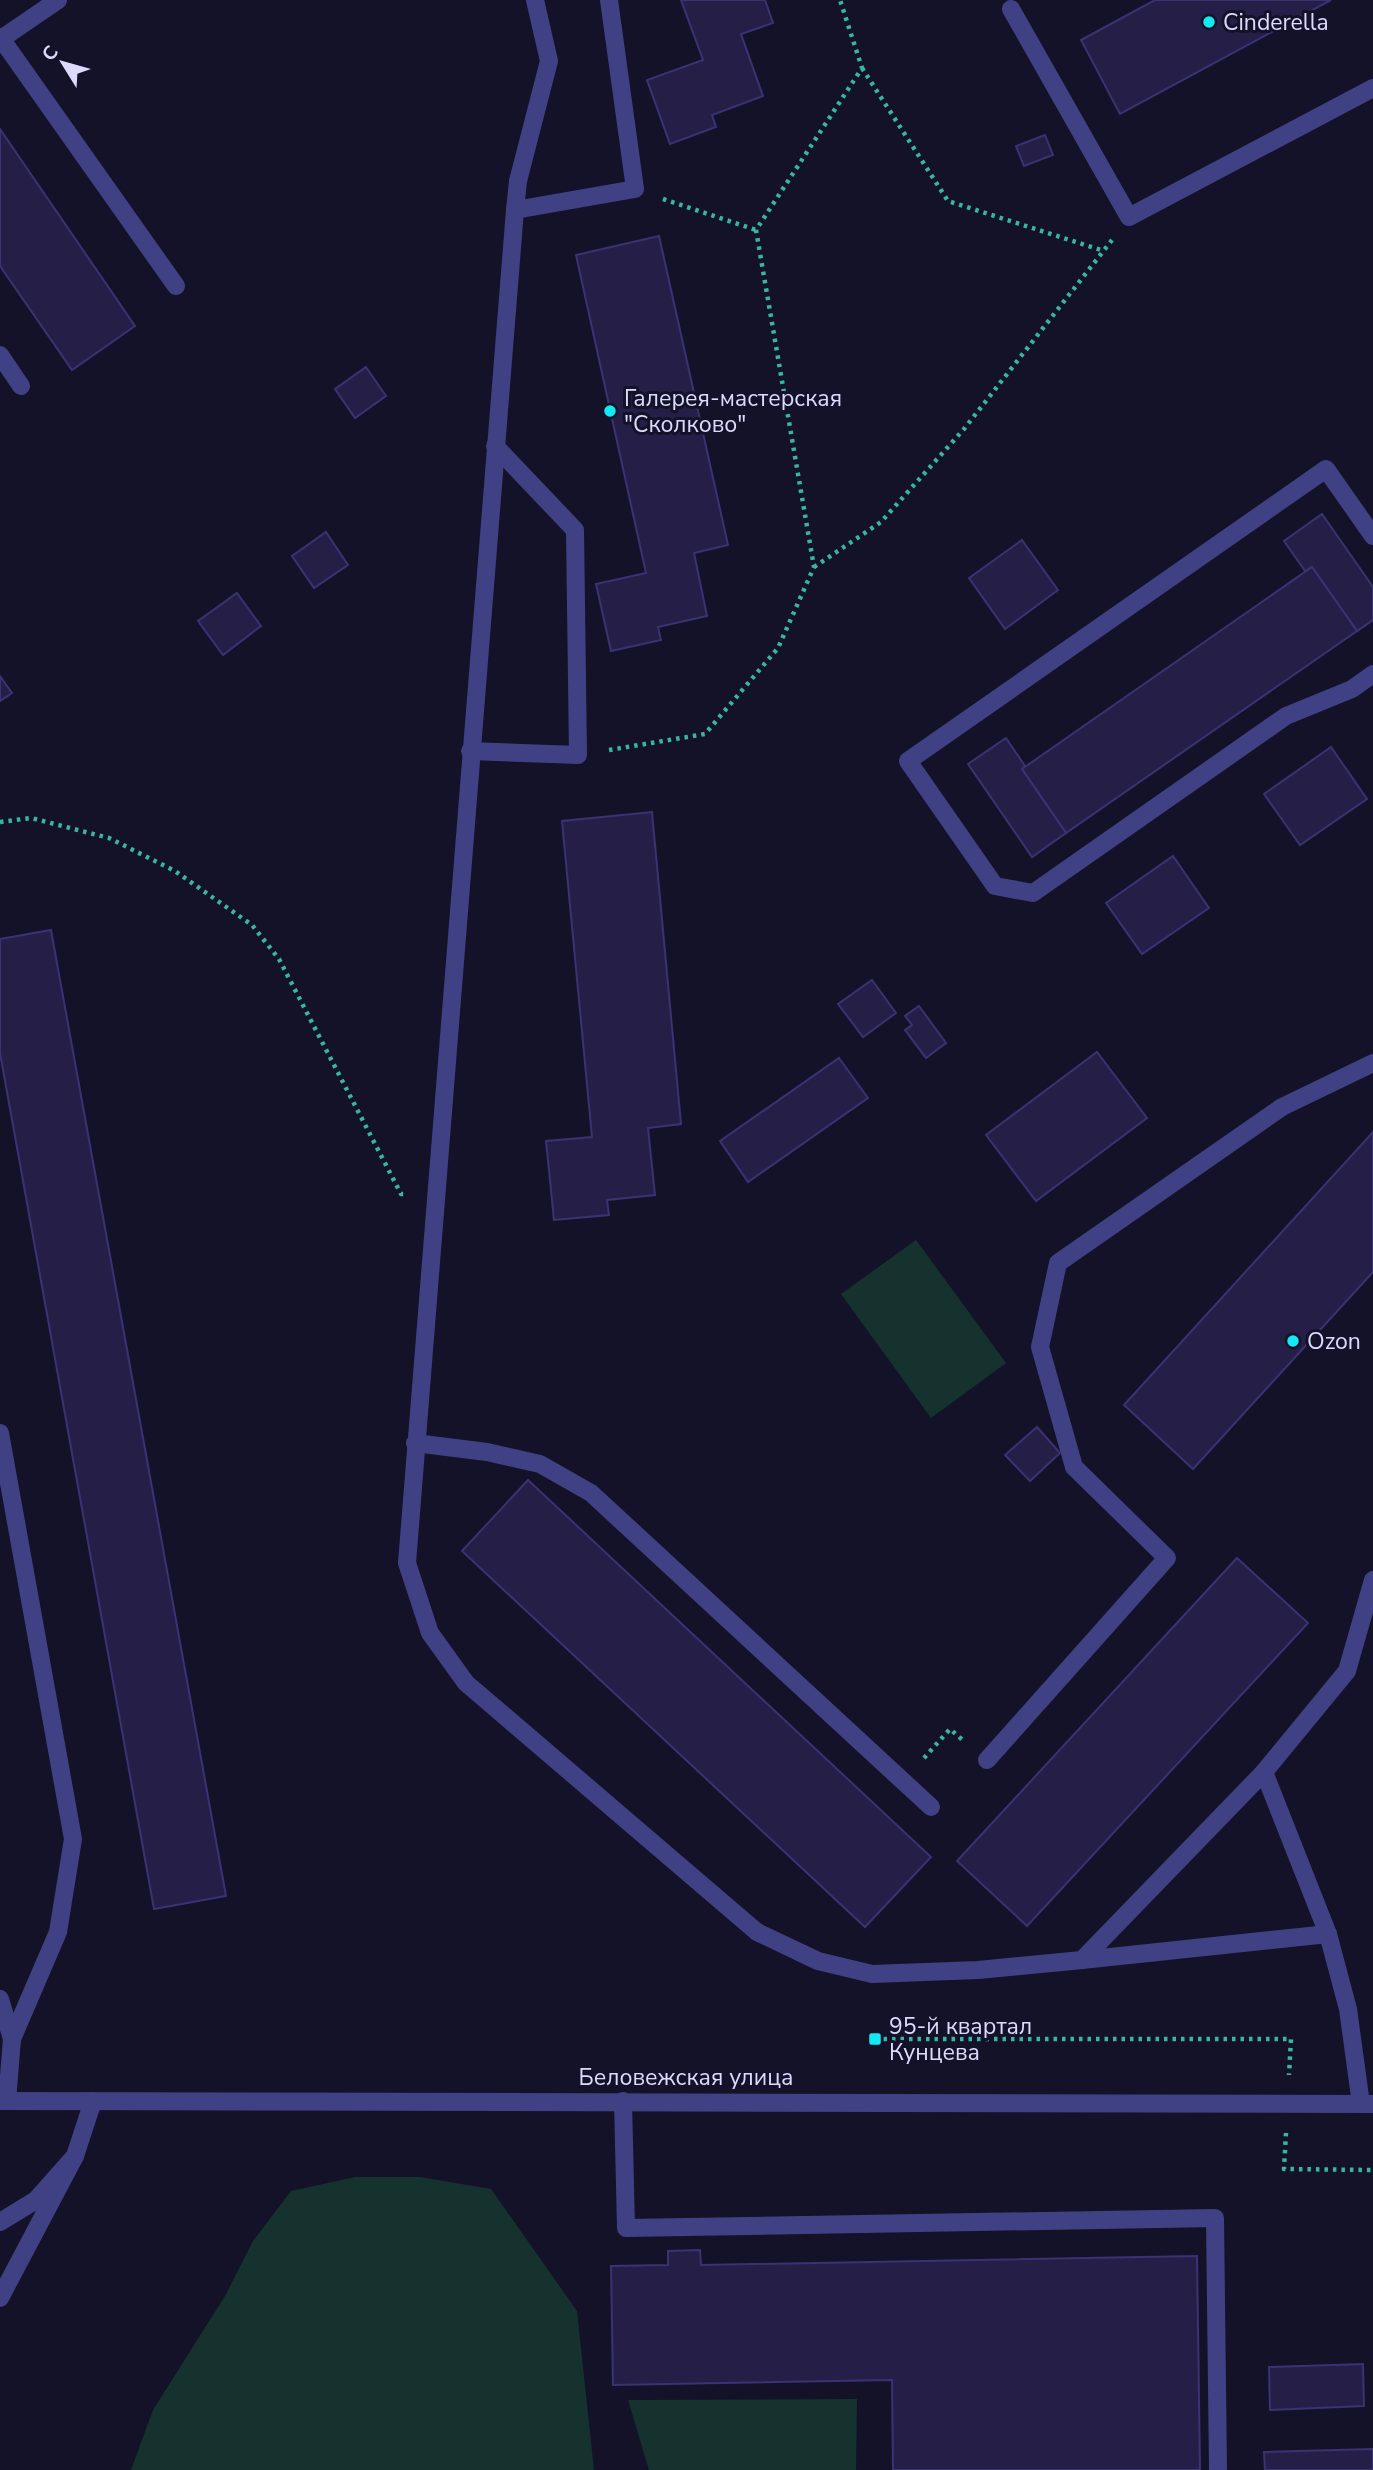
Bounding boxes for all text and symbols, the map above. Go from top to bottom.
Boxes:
place label: Cinderella [1223,7,1329,38]
marker: Cinderella [1201,14,1217,30]
north arrow [28,28,98,98]
text: С [36,40,65,66]
place label: Галерея-мастерская "Сколково" [624,383,842,440]
marker: Галерея-мастерская "Сколково" [602,403,618,419]
place label: Ozon [1307,1326,1361,1357]
marker: Ozon [1285,1333,1301,1349]
place label: 95-й квартал Кунцева [889,2011,1032,2068]
marker: 95-й квартал Кунцева [867,2031,883,2047]
street label: Беловежская улица [579,2062,793,2093]

